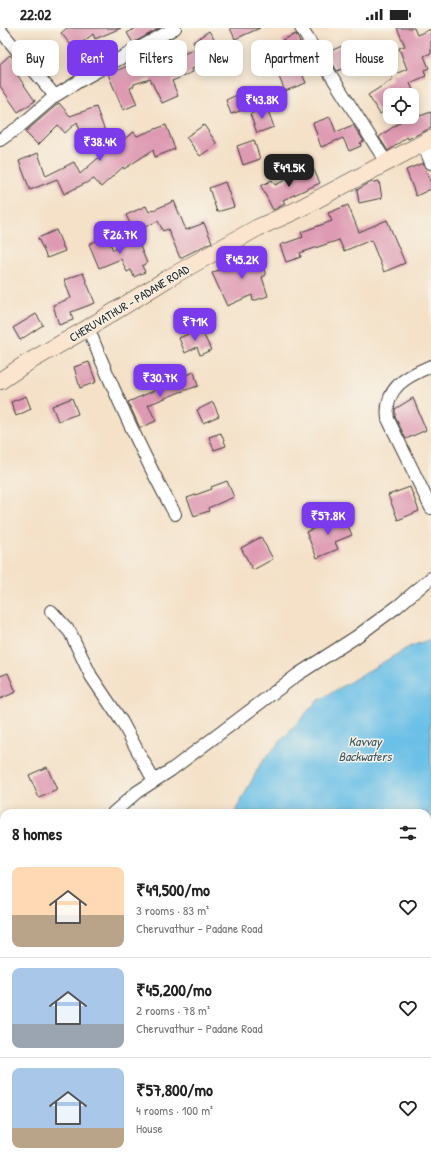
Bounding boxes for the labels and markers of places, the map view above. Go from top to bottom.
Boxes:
pin: ₹43.8K [229,86,295,120]
pin: ₹38.4K [67,128,133,162]
pin: ₹49.5K [256,154,322,188]
pin: ₹26.7K [87,221,153,255]
pin: ₹45.2K [209,246,275,280]
pin: ₹71K [171,308,219,342]
pin: ₹30.7K [127,364,193,398]
pin: ₹57.8K [295,502,361,536]

